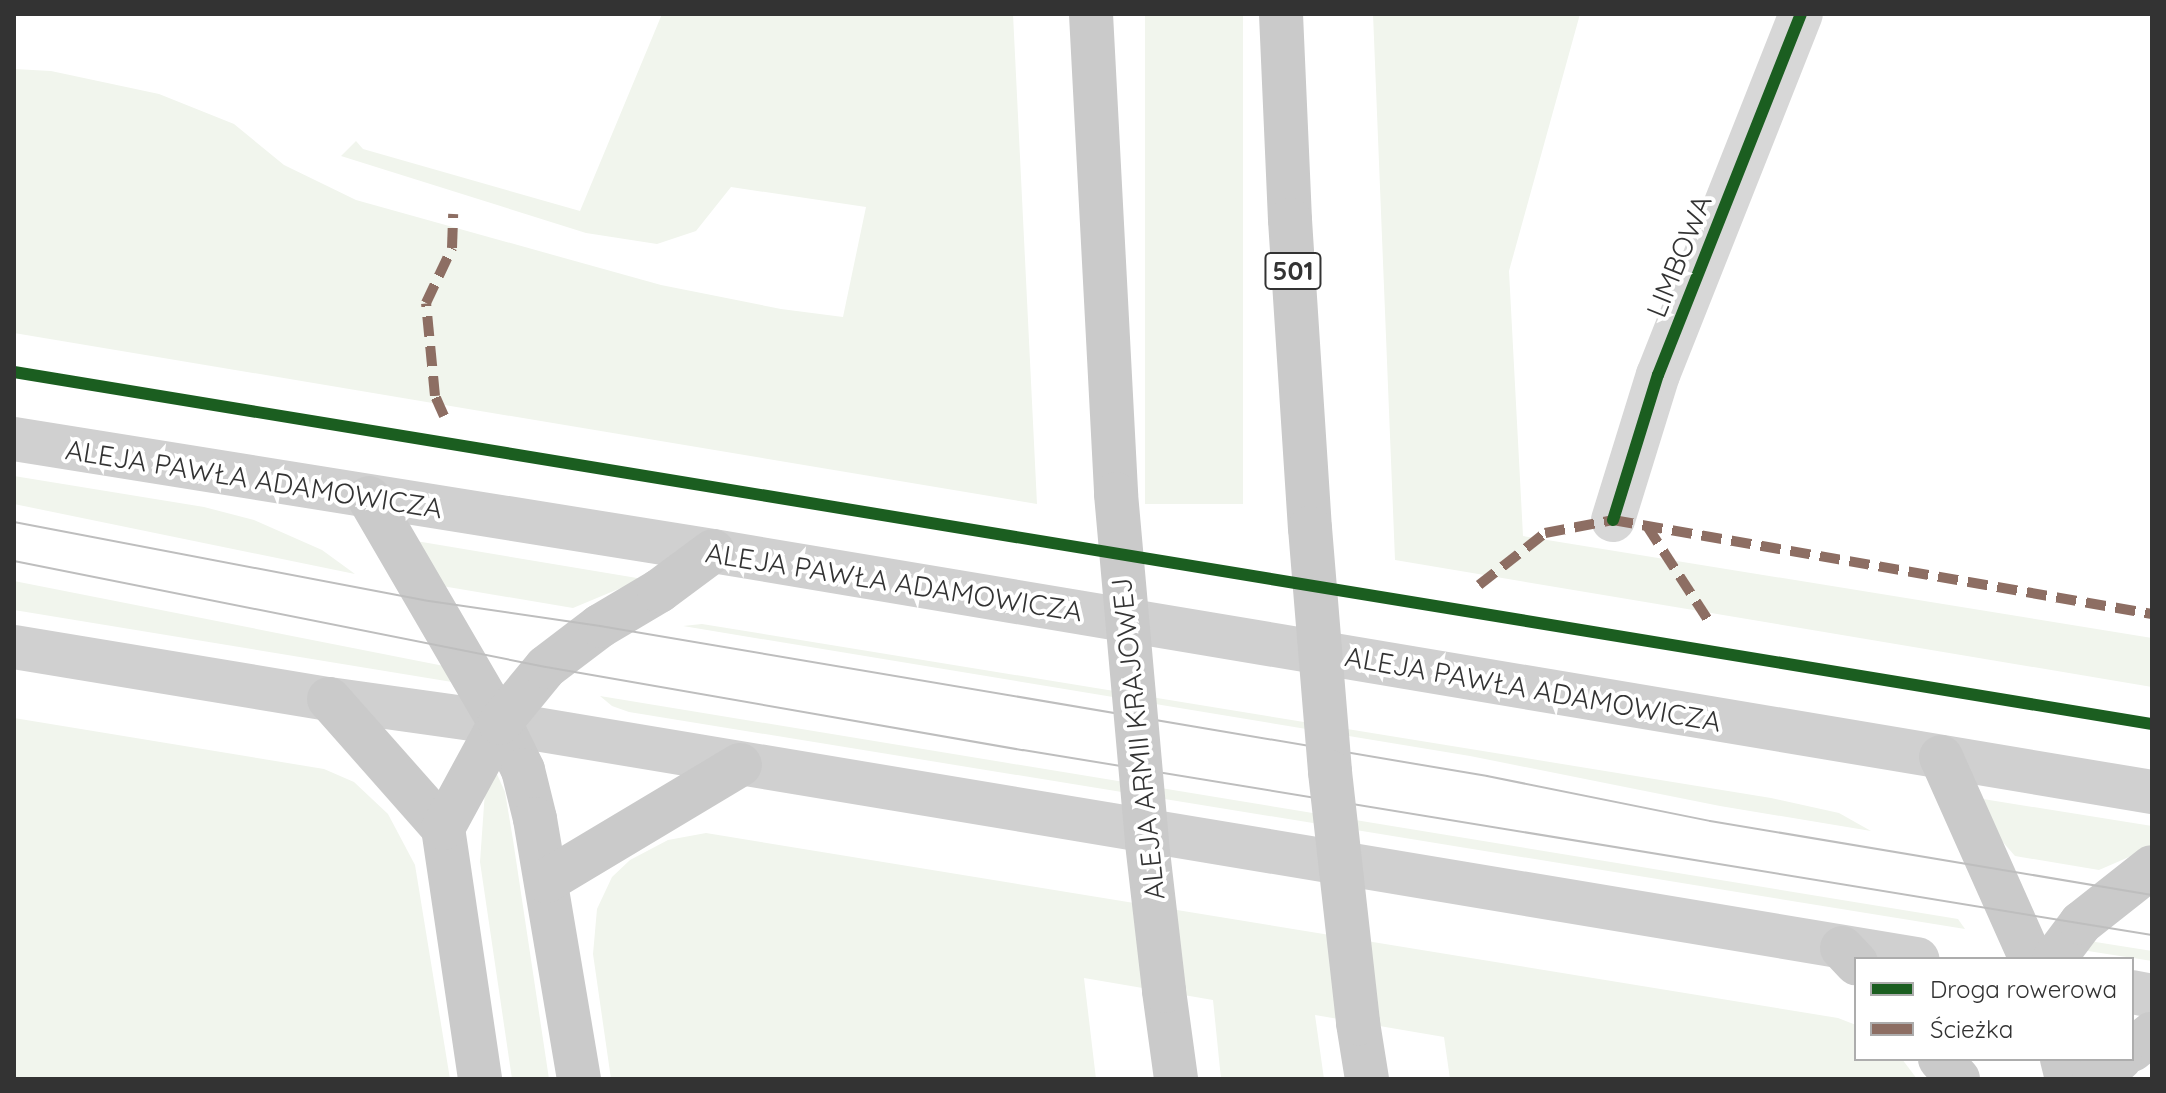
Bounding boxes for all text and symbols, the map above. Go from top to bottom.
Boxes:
street label: LIMBOWA [1639,190,1719,322]
road number: 501 [1263,249,1323,293]
street label: ALEJA PAWŁA ADAMOWICZA [63,433,445,525]
street label: ALEJA PAWŁA ADAMOWICZA [703,536,1085,628]
street label: ALEJA ARMII KRAJOWEJ [1104,576,1172,902]
street label: ALEJA PAWŁA ADAMOWICZA [1342,639,1724,739]
legend [1854,957,2134,1061]
text: Droga rowerowa [1930,974,2117,1004]
text: Ścieżka [1930,1014,2013,1044]

